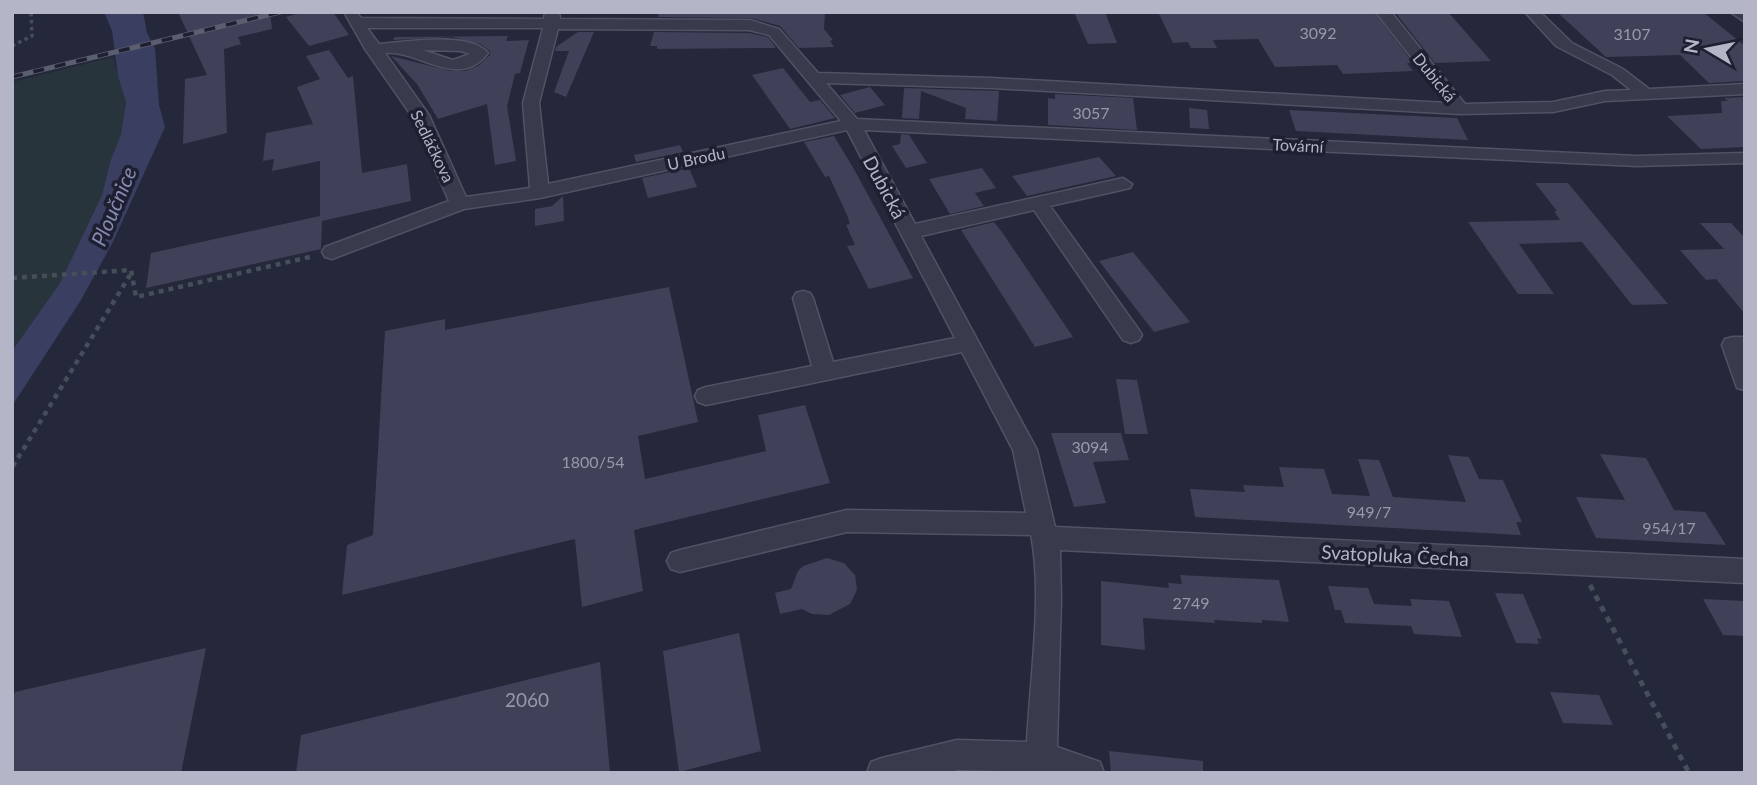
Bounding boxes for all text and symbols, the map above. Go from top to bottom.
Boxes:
north arrow [1673,14,1743,84]
house number: 3092 [1299,23,1337,42]
house number: 3107 [1613,24,1651,43]
text: N [1678,37,1703,55]
street label: Dubická [1410,49,1460,105]
house number: 3057 [1072,103,1110,122]
street label: Sedláčkova [407,107,459,185]
street label: Tovární [1272,134,1325,156]
street label: U Brodu [665,143,727,173]
street label: Dubická [859,151,911,223]
water label: Ploučnice [85,163,141,249]
house number: 3094 [1071,437,1109,456]
house number: 1800/54 [562,452,624,471]
house number: 949/7 [1347,502,1391,521]
house number: 954/17 [1642,518,1696,537]
street label: Svatopluka Čecha [1321,540,1469,570]
house number: 2749 [1172,593,1210,612]
house number: 2060 [505,688,549,711]

